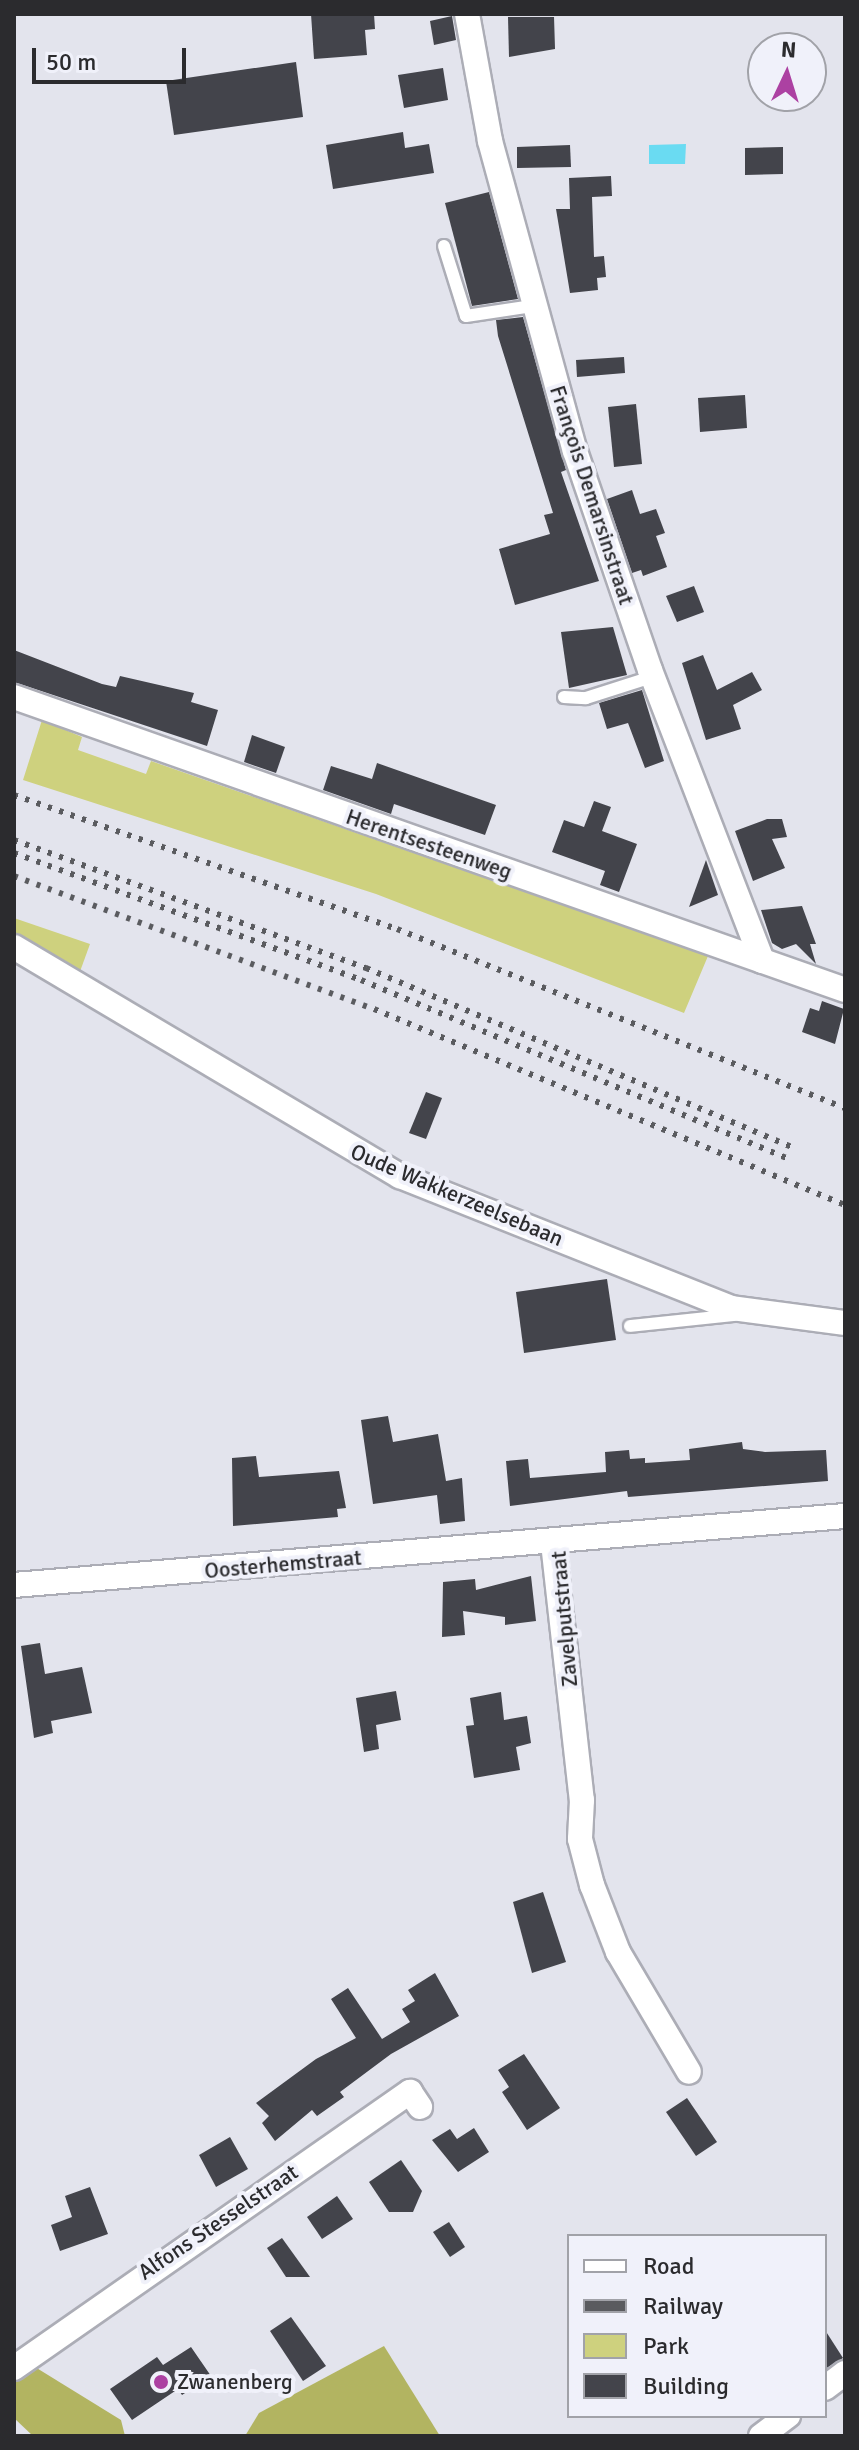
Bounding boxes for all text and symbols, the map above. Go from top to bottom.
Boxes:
scale bar [36,32,190,82]
north arrow [747,32,827,112]
text: N [780,36,797,64]
text: 50 m [46,47,96,77]
street label: François Demarsinstraat [544,382,640,608]
street label: Herentsesteenweg [342,803,516,885]
street label: Oude Wakkerzeelsebaan [347,1138,567,1252]
street label: Oosterhemstraat [203,1544,363,1584]
street label: Zavelputstraat [545,1550,583,1688]
street label: Alfons Stesselstraat [133,2159,303,2285]
legend [567,2234,827,2418]
text: Road [643,2251,694,2281]
text: Railway [643,2291,723,2321]
text: Park [643,2331,689,2361]
place label: Zwanenberg [177,2369,293,2395]
text: Building [643,2371,729,2401]
marker: Zwanenberg [152,2373,170,2391]

